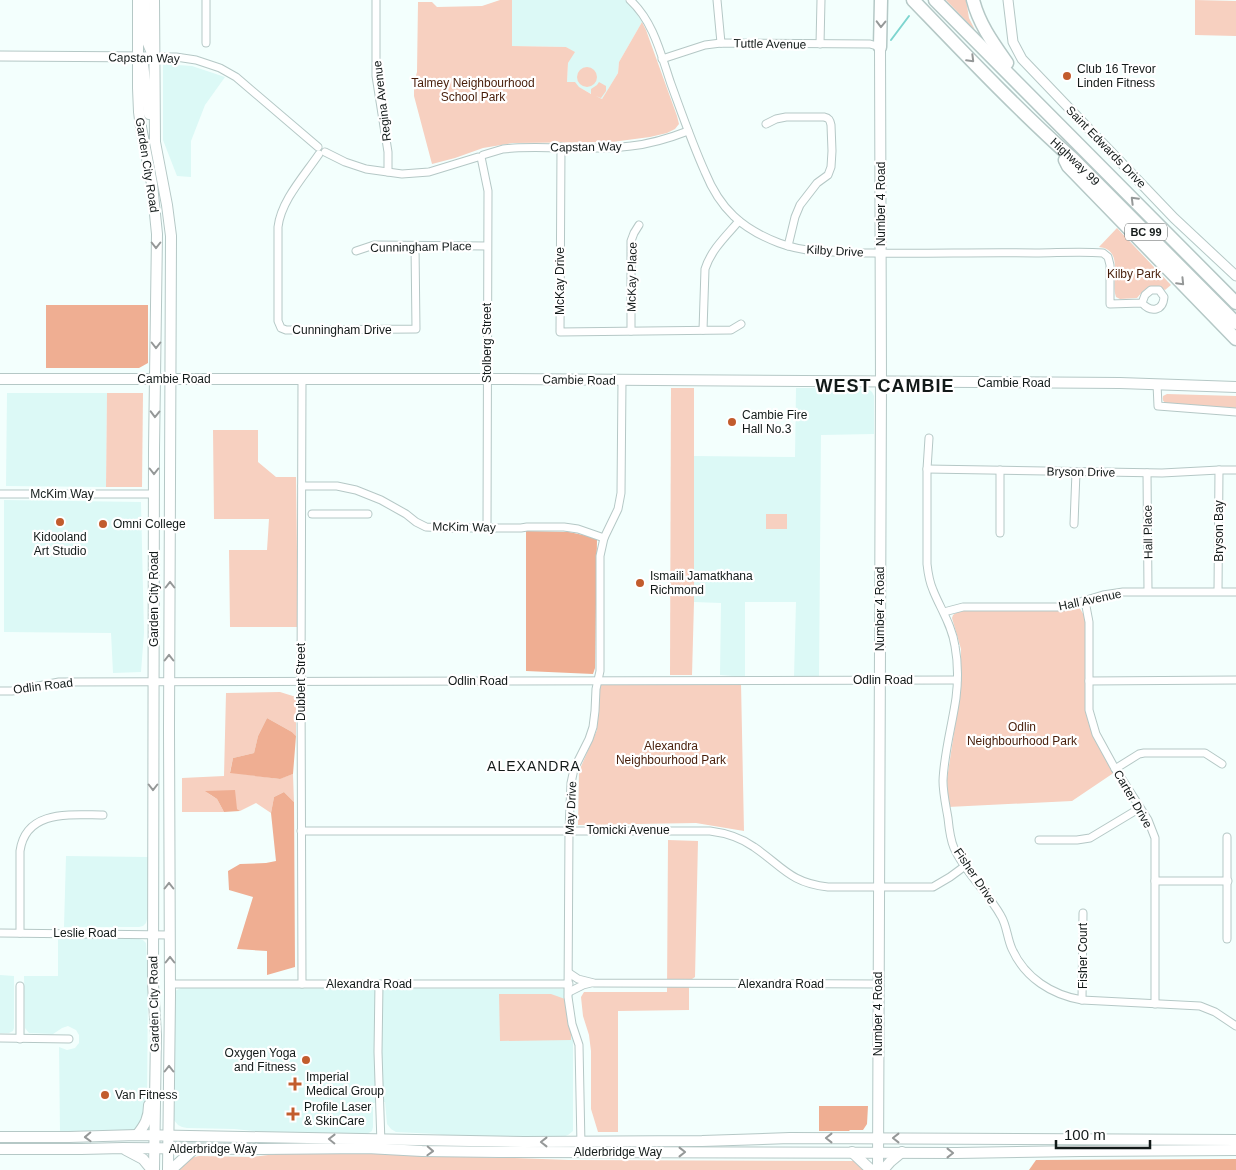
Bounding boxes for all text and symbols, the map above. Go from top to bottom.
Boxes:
one-way arrow [876,20,886,28]
street label: Tuttle Avenue [734,36,807,52]
street label: Capstan Way [108,50,180,66]
one-way arrow [965,53,974,62]
street label: Regina Avenue [370,60,394,142]
place label: Club 16 Trevor Linden Fitness [1077,62,1156,90]
marker: Club 16 Trevor Linden Fitness [1061,70,1073,82]
park label: Talmey Neighbourhood School Park [411,76,535,104]
street label: Saint Edwards Drive [1063,103,1149,191]
street label: Garden City Road [133,116,161,214]
street label: Highway 99 [1048,135,1103,189]
street label: Capstan Way [550,139,622,155]
street label: Number 4 Road [874,162,888,246]
one-way arrow [1131,197,1140,206]
road number: BC 99 [1125,223,1167,240]
street label: Cunningham Place [370,239,472,255]
one-way arrow [151,241,162,249]
street label: McKay Place [624,242,640,312]
street label: Kilby Drive [806,243,864,260]
street label: McKay Drive [553,247,567,315]
park label: Kilby Park [1107,267,1162,281]
one-way arrow [1175,276,1184,285]
street label: Stolberg Street [480,302,494,383]
street label: Cunningham Drive [292,323,392,337]
one-way arrow [151,342,161,349]
street label: Cambie Road [137,372,211,386]
street label: Cambie Road [542,372,616,388]
district label: WEST CAMBIE [816,376,955,396]
street label: Cambie Road [977,376,1051,390]
place label: Cambie Fire Hall No.3 [742,408,808,436]
one-way arrow [149,410,160,418]
marker: Cambie Fire Hall No.3 [726,416,738,428]
street label: Bryson Drive [1047,464,1116,480]
one-way arrow [149,468,159,476]
street label: McKim Way [30,487,94,501]
street label: Bryson Bay [1212,500,1226,562]
street label: Hall Place [1141,505,1155,559]
marker: Kidooland Art Studio [54,516,66,528]
place label: Omni College [113,517,186,531]
marker: Omni College [97,518,109,530]
street label: McKim Way [432,519,496,535]
place label: Kidooland Art Studio [33,530,87,558]
street label: Garden City Road [147,551,161,647]
street label: Number 4 Road [873,567,887,651]
place label: Ismaili Jamatkhana Richmond [650,569,753,597]
marker: Ismaili Jamatkhana Richmond [634,577,646,589]
one-way arrow [165,581,175,588]
street label: Hall Avenue [1057,586,1123,613]
street label: Dubbert Street [294,642,308,721]
one-way arrow [164,654,174,662]
street label: Odlin Road [853,673,913,687]
street label: Odlin Road [448,674,508,688]
street label: Odlin Road [12,675,74,697]
park label: Odlin Neighbourhood Park [967,720,1078,748]
park label: Alexandra Neighbourhood Park [616,739,727,767]
district label: ALEXANDRA [487,758,581,774]
street label: Carter Drive [1111,767,1155,831]
street label: May Drive [563,780,579,835]
one-way arrow [148,784,158,791]
street label: Tomicki Avenue [586,823,670,837]
street label: Fisher Drive [951,845,999,907]
one-way arrow [164,882,174,890]
street label: Fisher Court [1076,922,1090,989]
street label: Leslie Road [53,926,117,940]
one-way arrow [164,955,175,963]
street label: Garden City Road [146,956,162,1052]
street label: Number 4 Road [871,972,885,1056]
street label: Alexandra Road [326,977,412,991]
street label: Alexandra Road [738,977,824,991]
place label: Oxygen Yoga and Fitness [225,1046,296,1074]
marker: Oxygen Yoga and Fitness [300,1054,312,1066]
one-way arrow [164,1065,174,1072]
place label: Imperial Medical Group [306,1070,384,1098]
marker: Imperial Medical Group [288,1077,302,1091]
place label: Van Fitness [115,1088,177,1102]
marker: Van Fitness [99,1089,111,1101]
place label: Profile Laser & SkinCare [304,1100,371,1128]
marker: Profile Laser & SkinCare [286,1107,300,1121]
scale bar [1056,1118,1150,1150]
text: 100 m [1064,1126,1106,1143]
one-way arrow [84,1132,92,1142]
one-way arrow [328,1133,336,1144]
one-way arrow [825,1133,833,1143]
one-way arrow [891,1133,899,1143]
one-way arrow [540,1137,548,1147]
street label: Alderbridge Way [169,1142,257,1156]
street label: Alderbridge Way [574,1145,662,1159]
one-way arrow [426,1146,434,1156]
one-way arrow [679,1147,687,1157]
one-way arrow [947,1148,955,1158]

